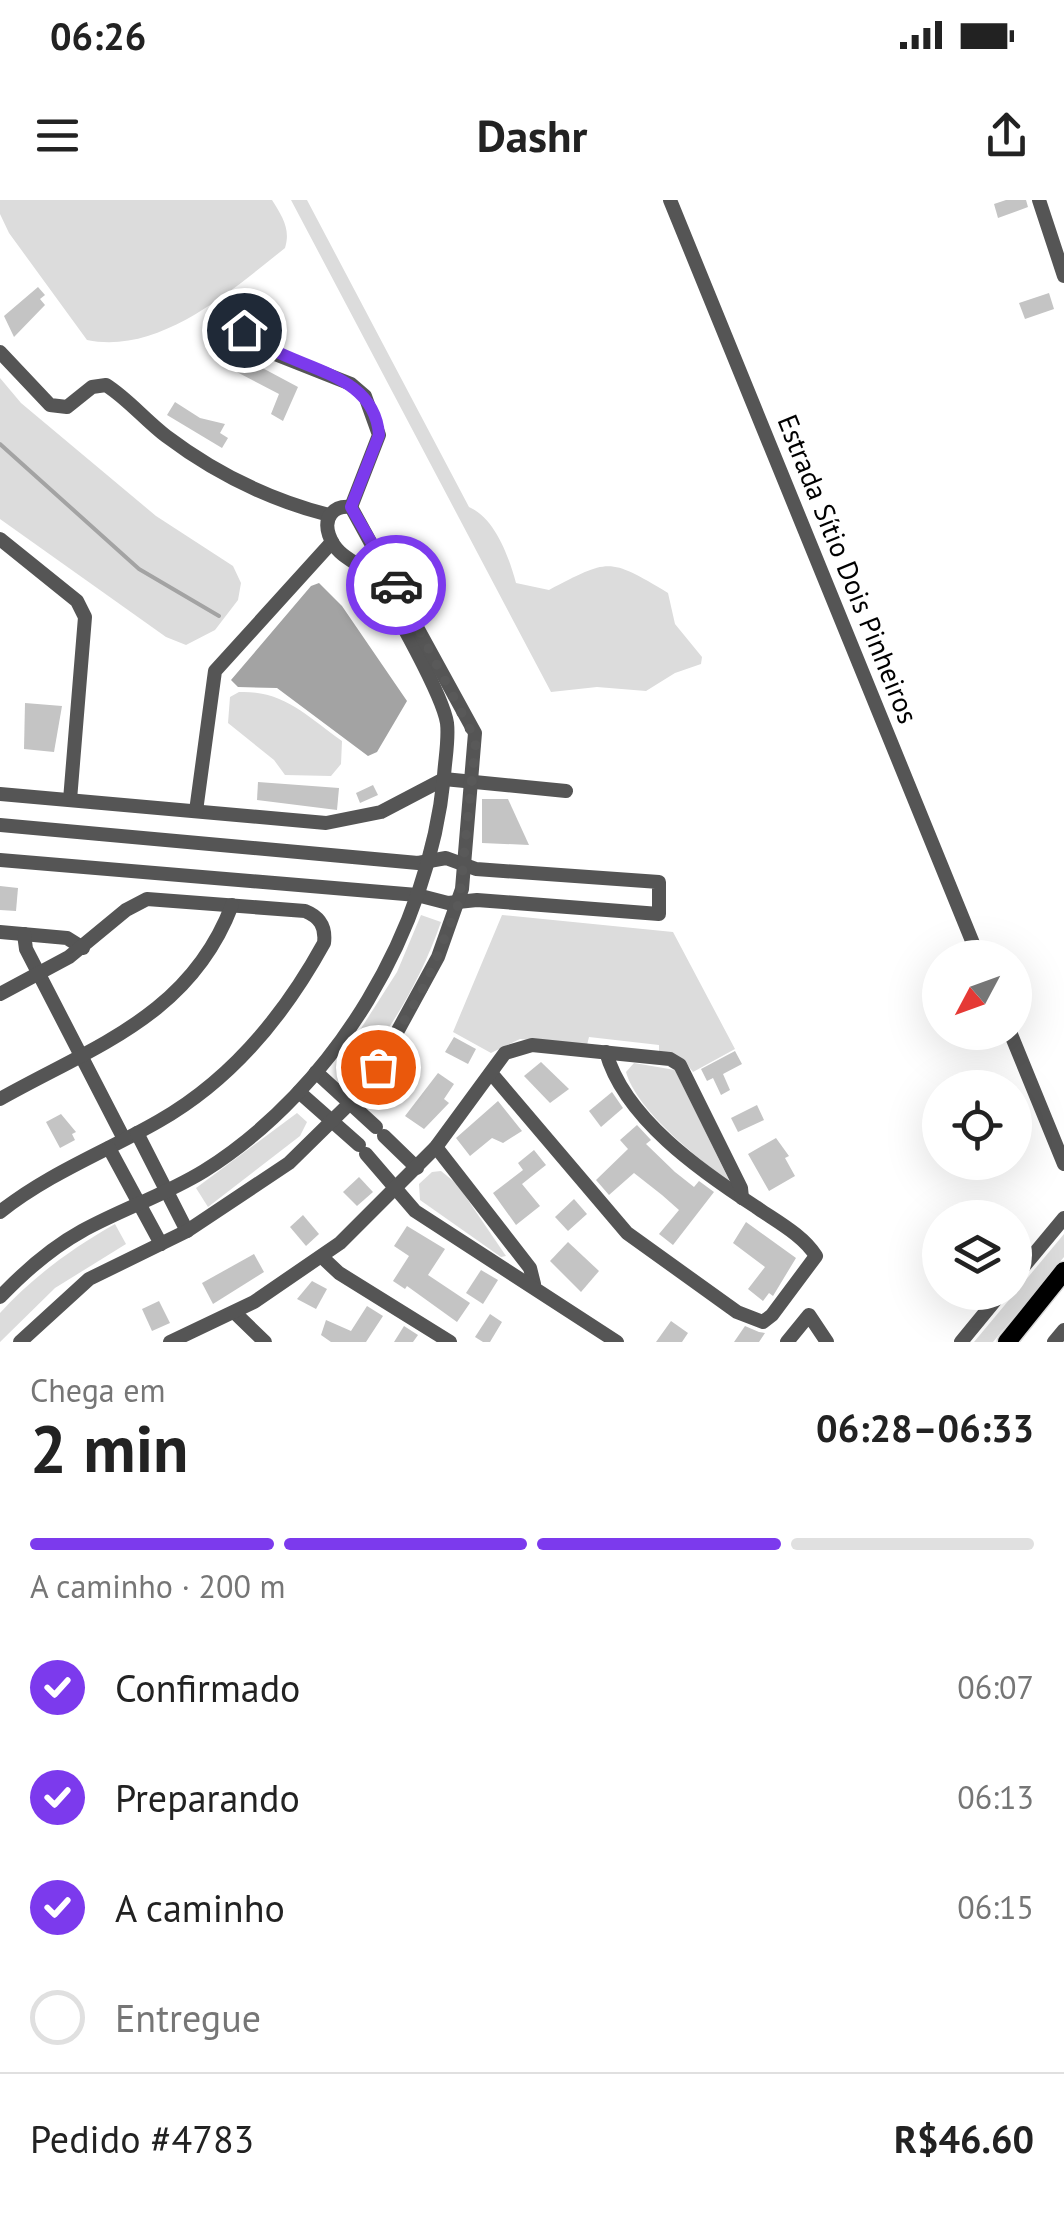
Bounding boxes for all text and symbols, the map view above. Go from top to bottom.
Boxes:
text: 06:26 [50,11,146,60]
text: Dashr [477,106,587,164]
icon: menu [30,108,85,163]
icon: share [979,108,1034,163]
pin [202,288,287,373]
icon: home [217,303,272,358]
street label: Estrada Sítio Dois Pinheiros [770,409,927,729]
courier [346,535,446,635]
icon: car [369,558,424,613]
north arrow [922,940,1032,1050]
map controls [922,940,1032,1310]
pin [336,1025,421,1110]
icon: bag [351,1040,406,1095]
button: locate [922,1070,1032,1180]
button: layers [922,1200,1032,1310]
text: Chega em [30,1369,166,1411]
text: 06:28–06:33 [816,1403,1034,1452]
text: 2 min [30,1406,189,1490]
text: A caminho · 200 m [30,1565,285,1607]
icon: check [30,1660,85,1715]
text: Confirmado [115,1663,300,1712]
text: 06:07 [957,1666,1034,1708]
icon: check [30,1770,85,1825]
text: Preparando [115,1773,300,1822]
text: 06:13 [957,1776,1034,1818]
icon: check [30,1880,85,1935]
text: A caminho [115,1883,285,1932]
text: 06:15 [957,1886,1034,1928]
text: Entregue [115,1993,261,2042]
text: Pedido #4783 [30,2114,254,2163]
text: R$46.60 [894,2114,1034,2163]

